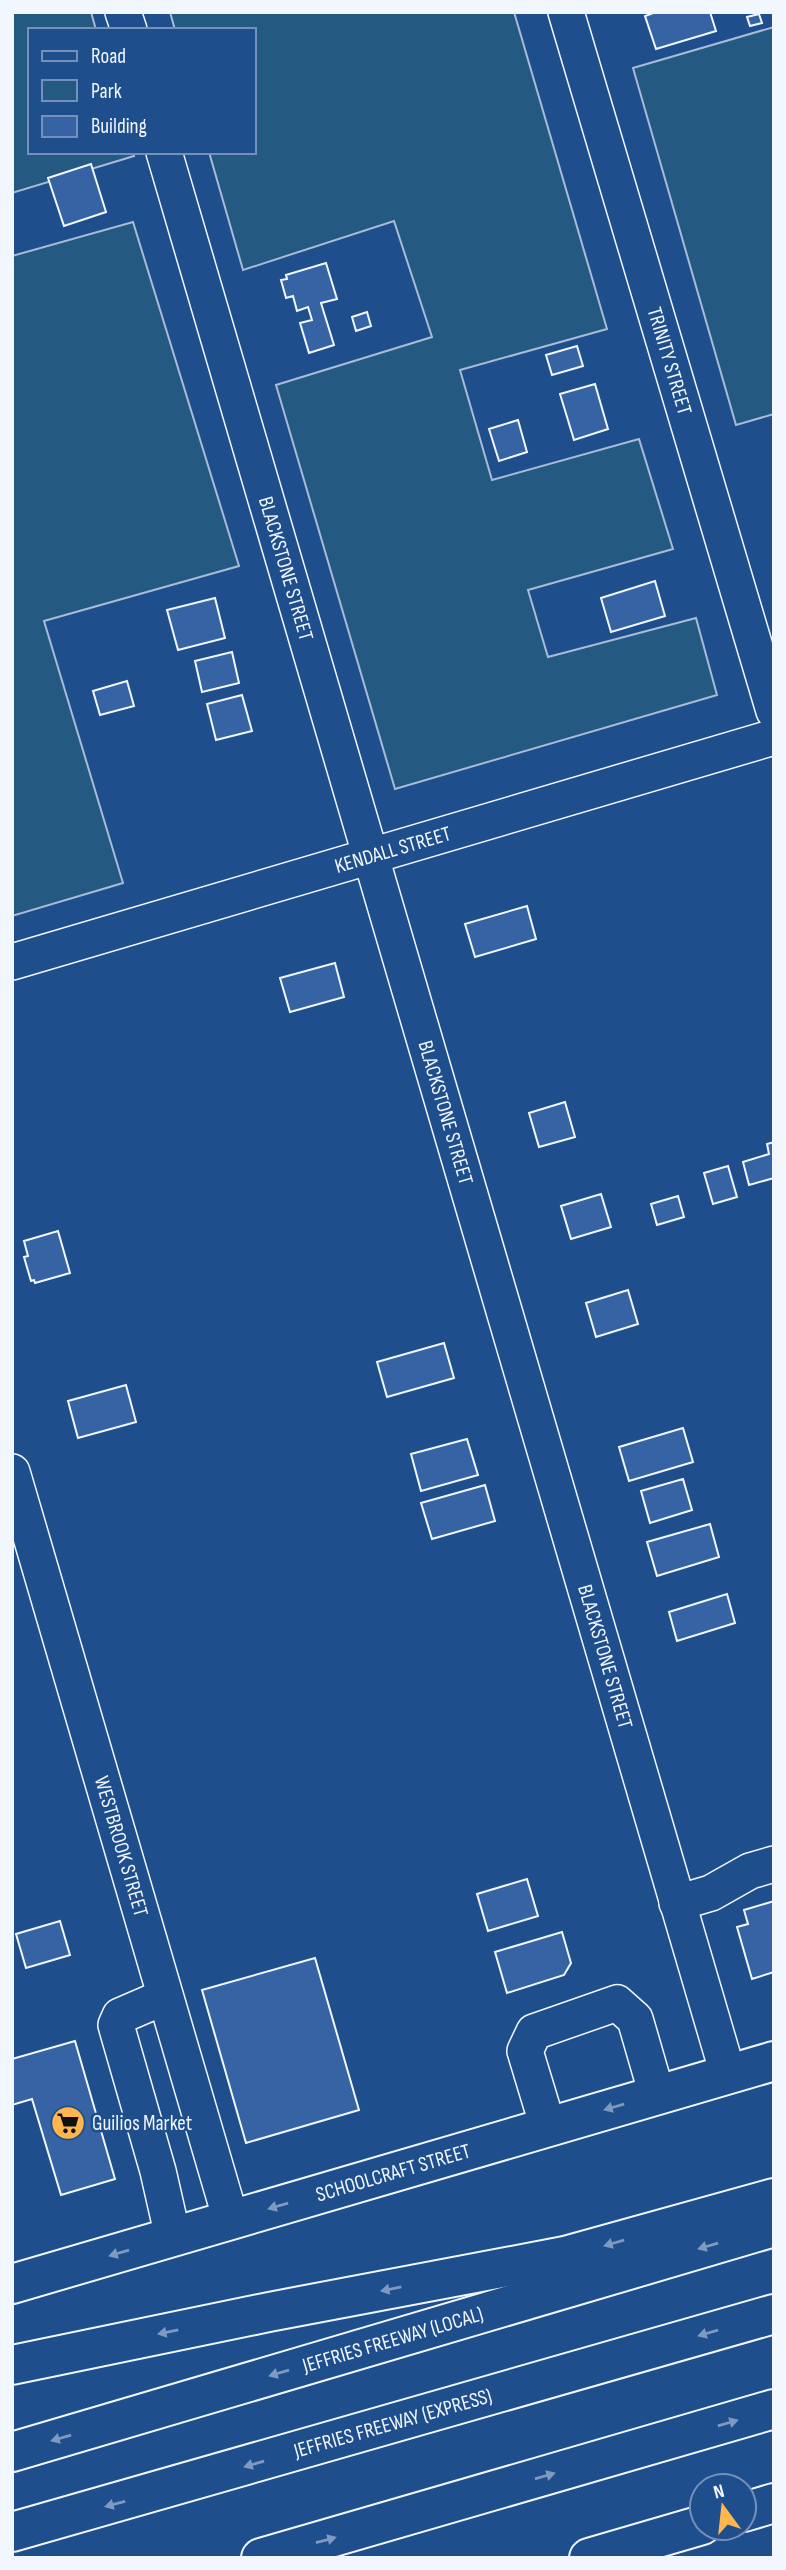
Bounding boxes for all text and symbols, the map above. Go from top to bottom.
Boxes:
legend [28,28,256,154]
text: Road [91,44,126,69]
text: Park [91,79,122,104]
text: Building [91,114,147,139]
street label: TRINITY STREET [642,304,697,418]
street label: BLACKSTONE STREET [253,494,319,644]
street label: KENDALL STREET [332,821,454,879]
street label: BLACKSTONE STREET [412,1038,478,1188]
street label: BLACKSTONE STREET [572,1582,638,1732]
street label: WESTBROOK STREET [89,1773,154,1920]
one-way arrow [603,2103,624,2113]
supermarket icon: Guilios Market [49,2104,87,2142]
place label: Guilios Market [92,2111,192,2136]
street label: SCHOOLCRAFT STREET [313,2138,474,2207]
one-way arrow [267,2201,289,2212]
one-way arrow [603,2238,624,2248]
one-way arrow [698,2242,719,2252]
one-way arrow [108,2248,129,2258]
one-way arrow [380,2284,402,2295]
street label: JEFFRIES FREEWAY (LOCAL) [299,2302,486,2379]
one-way arrow [157,2327,179,2338]
one-way arrow [697,2328,719,2339]
one-way arrow [268,2369,289,2379]
street label: JEFFRIES FREEWAY (EXPRESS) [290,2383,495,2464]
one-way arrow [718,2417,739,2427]
one-way arrow [50,2433,71,2443]
one-way arrow [244,2460,265,2470]
one-way arrow [535,2471,556,2481]
north arrow [688,2472,758,2542]
text: N [711,2480,727,2504]
one-way arrow [104,2499,126,2510]
one-way arrow [316,2534,338,2545]

